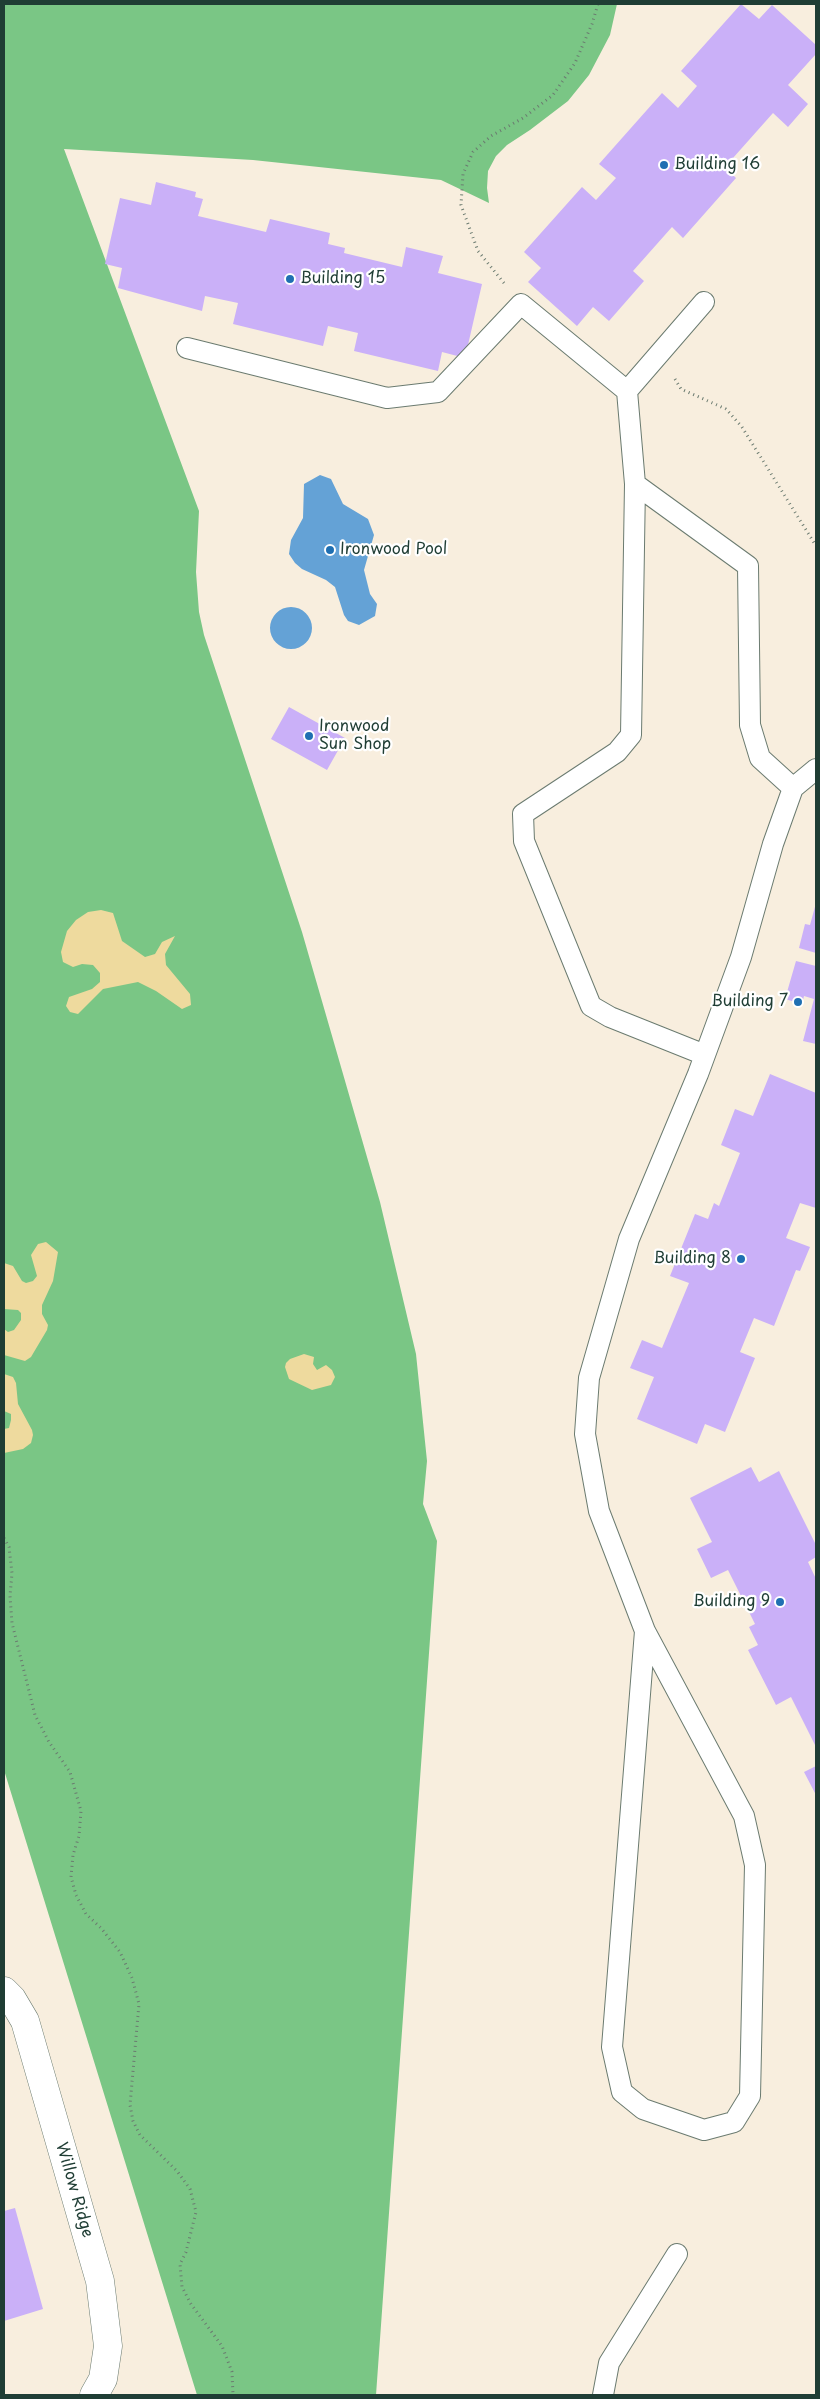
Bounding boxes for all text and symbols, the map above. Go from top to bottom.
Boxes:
place label: Building 16 [674,155,760,175]
marker: Building 16 [658,159,670,171]
place label: Building 15 [300,269,385,289]
marker: Building 15 [284,273,296,285]
place label: Ironwood Pool [340,540,447,560]
marker: Ironwood Pool [324,544,336,556]
place label: Ironwood Sun Shop [319,717,391,755]
marker: Ironwood Sun Shop [303,730,315,742]
place label: Building 7 [711,992,788,1012]
marker: Building 7 [792,996,804,1008]
place label: Building 8 [653,1249,731,1269]
marker: Building 8 [735,1253,747,1265]
place label: Building 9 [693,1592,770,1612]
marker: Building 9 [774,1596,786,1608]
street label: Willow Ridge [51,2140,97,2240]

